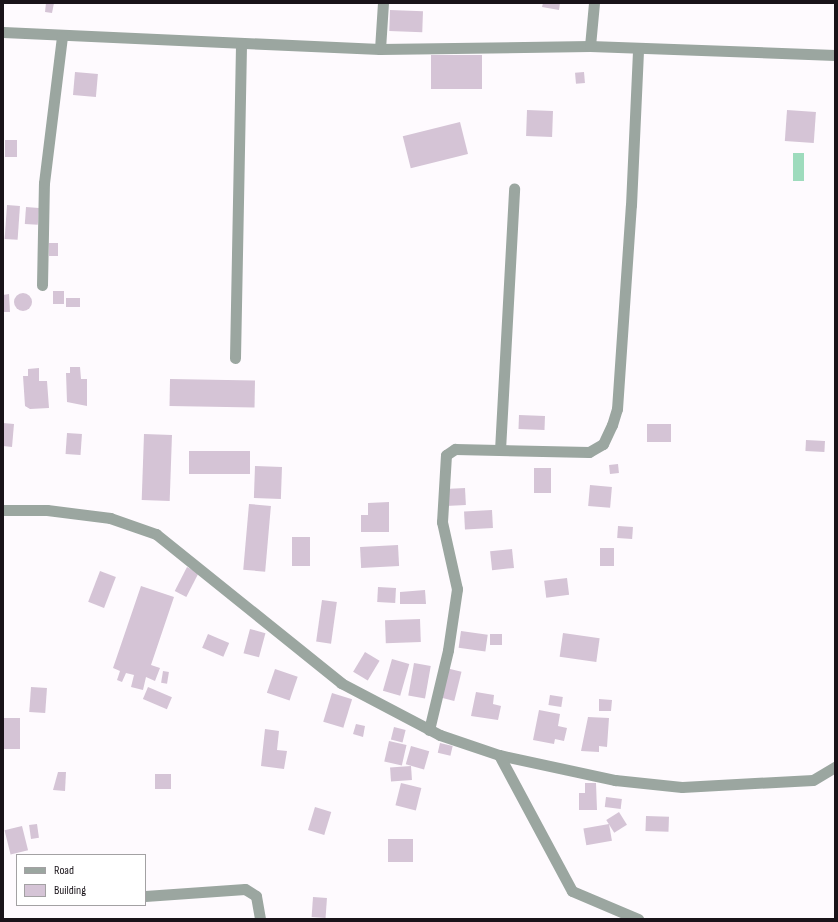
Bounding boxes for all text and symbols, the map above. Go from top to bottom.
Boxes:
legend [16,854,146,906]
text: Road [54,863,74,878]
text: Building [54,883,86,898]

